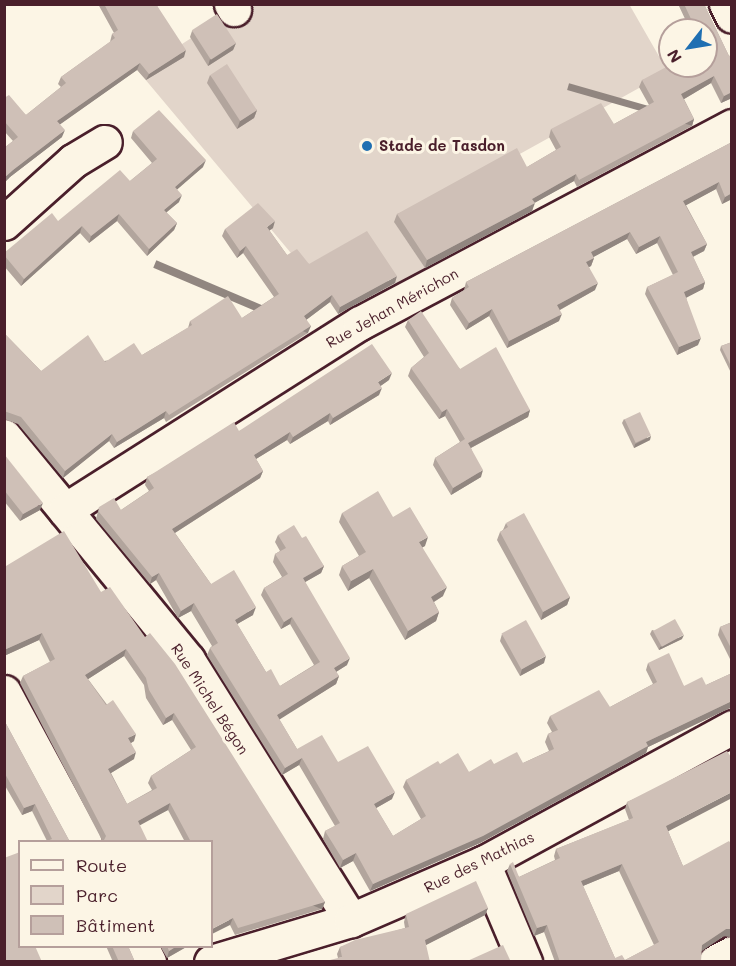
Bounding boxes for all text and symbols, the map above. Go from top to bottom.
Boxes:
north arrow [658,18,718,78]
text: N [662,46,686,67]
place label: Stade de Tasdon [379,137,505,155]
marker: Stade de Tasdon [360,139,374,153]
street label: Rue Jehan Mérichon [323,264,461,352]
street label: Rue Michel Bégon [167,640,253,758]
street label: Rue des Mathias [421,828,537,896]
legend [18,840,213,948]
text: Route [76,853,127,877]
text: Parc [76,883,118,907]
text: Bâtiment [76,913,155,937]

